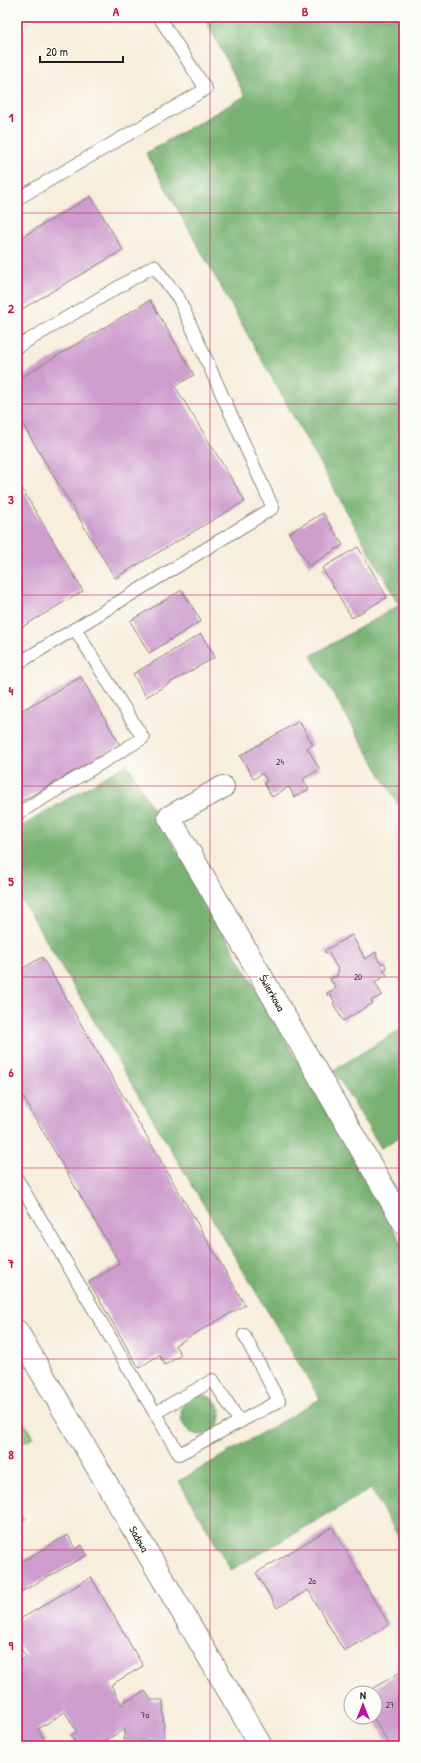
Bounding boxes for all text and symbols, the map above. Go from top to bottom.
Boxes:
text: A [113,2,120,20]
text: B [302,2,309,20]
scale bar [40,38,123,64]
text: 20 m [46,43,68,60]
text: 1 [9,108,14,126]
text: 2 [8,299,15,317]
text: 3 [8,490,14,508]
text: 4 [9,681,14,699]
house number: 24 [276,756,284,768]
text: 5 [8,872,14,890]
house number: 20 [354,971,362,983]
street label: Świerkowa [256,972,288,1014]
text: 6 [8,1063,14,1081]
text: 7 [7,1254,15,1272]
text: 8 [8,1445,14,1463]
street label: Sadowa [126,1524,152,1555]
house number: 2a [308,1575,316,1587]
text: 9 [9,1636,14,1654]
north arrow [343,1685,383,1725]
text: N [360,1688,366,1702]
house number: 27 [386,1699,395,1711]
house number: 7a [141,1709,149,1721]

